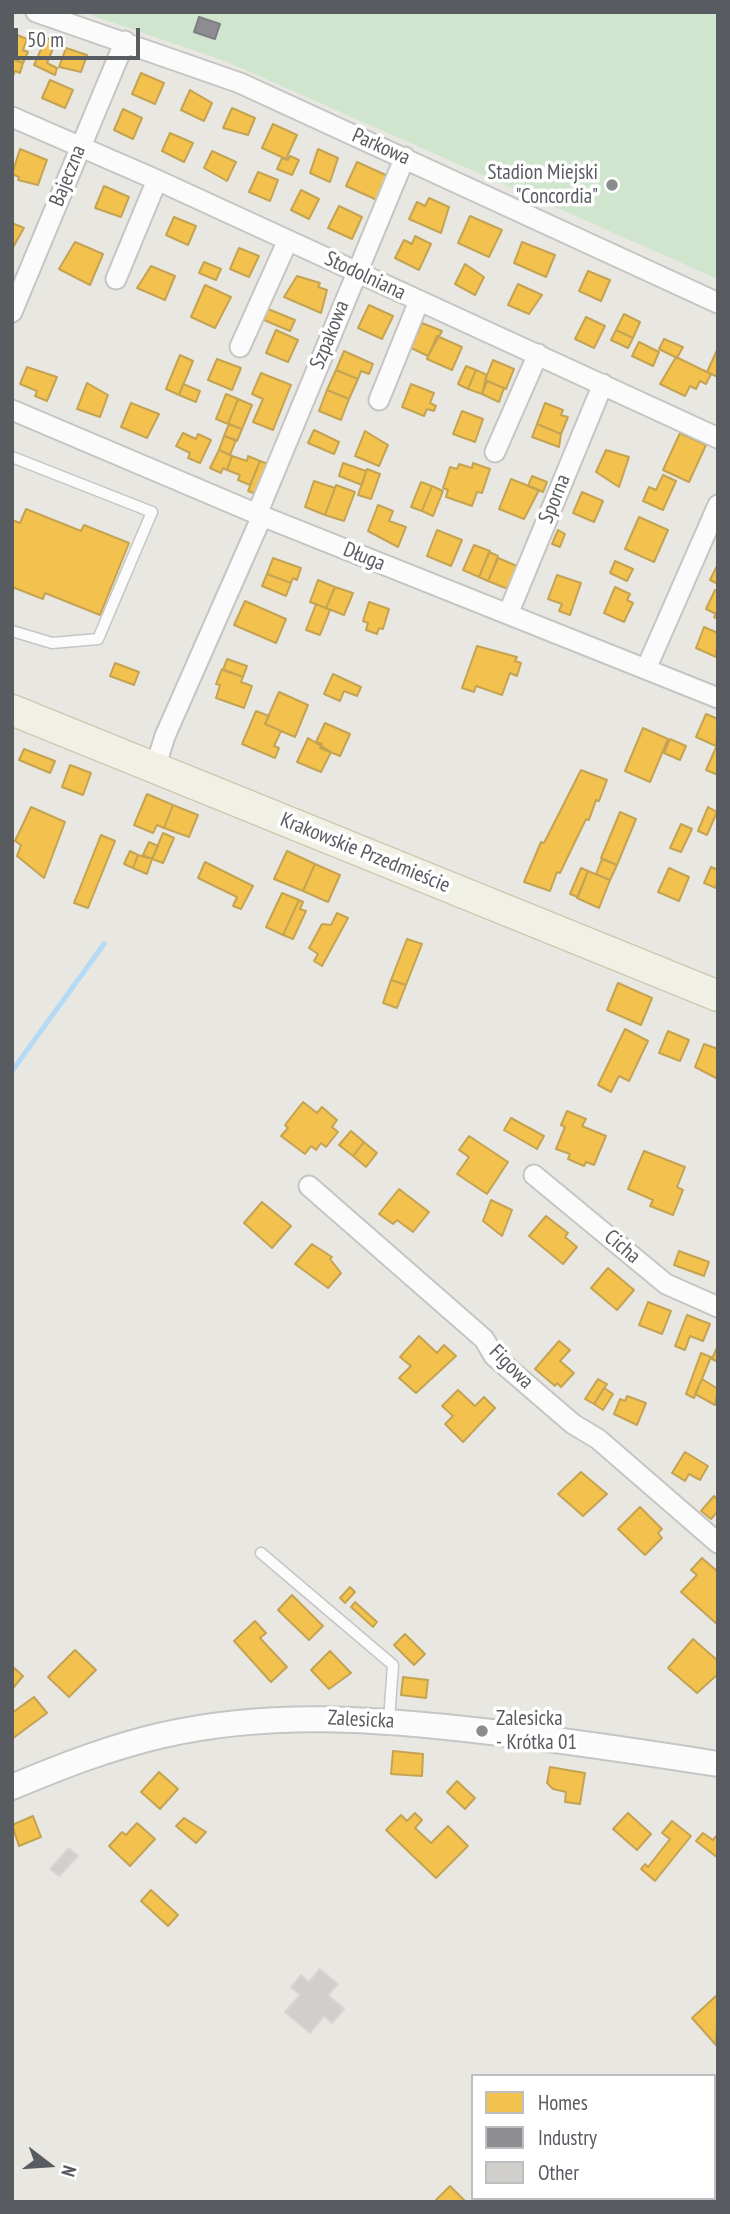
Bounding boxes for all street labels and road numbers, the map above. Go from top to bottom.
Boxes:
street label: Parkowa [348,123,414,171]
street label: Bajeczna [44,142,92,210]
street label: Stodolniana [320,246,410,306]
street label: Szpakowa [305,297,355,373]
street label: Sporna [534,471,576,527]
street label: Długa [340,537,388,577]
street label: Krakowskie Przedmieście [277,807,453,899]
street label: Cicha [599,1225,645,1269]
street label: Figowa [484,1340,538,1394]
street label: Zalesicka [327,1706,395,1734]

